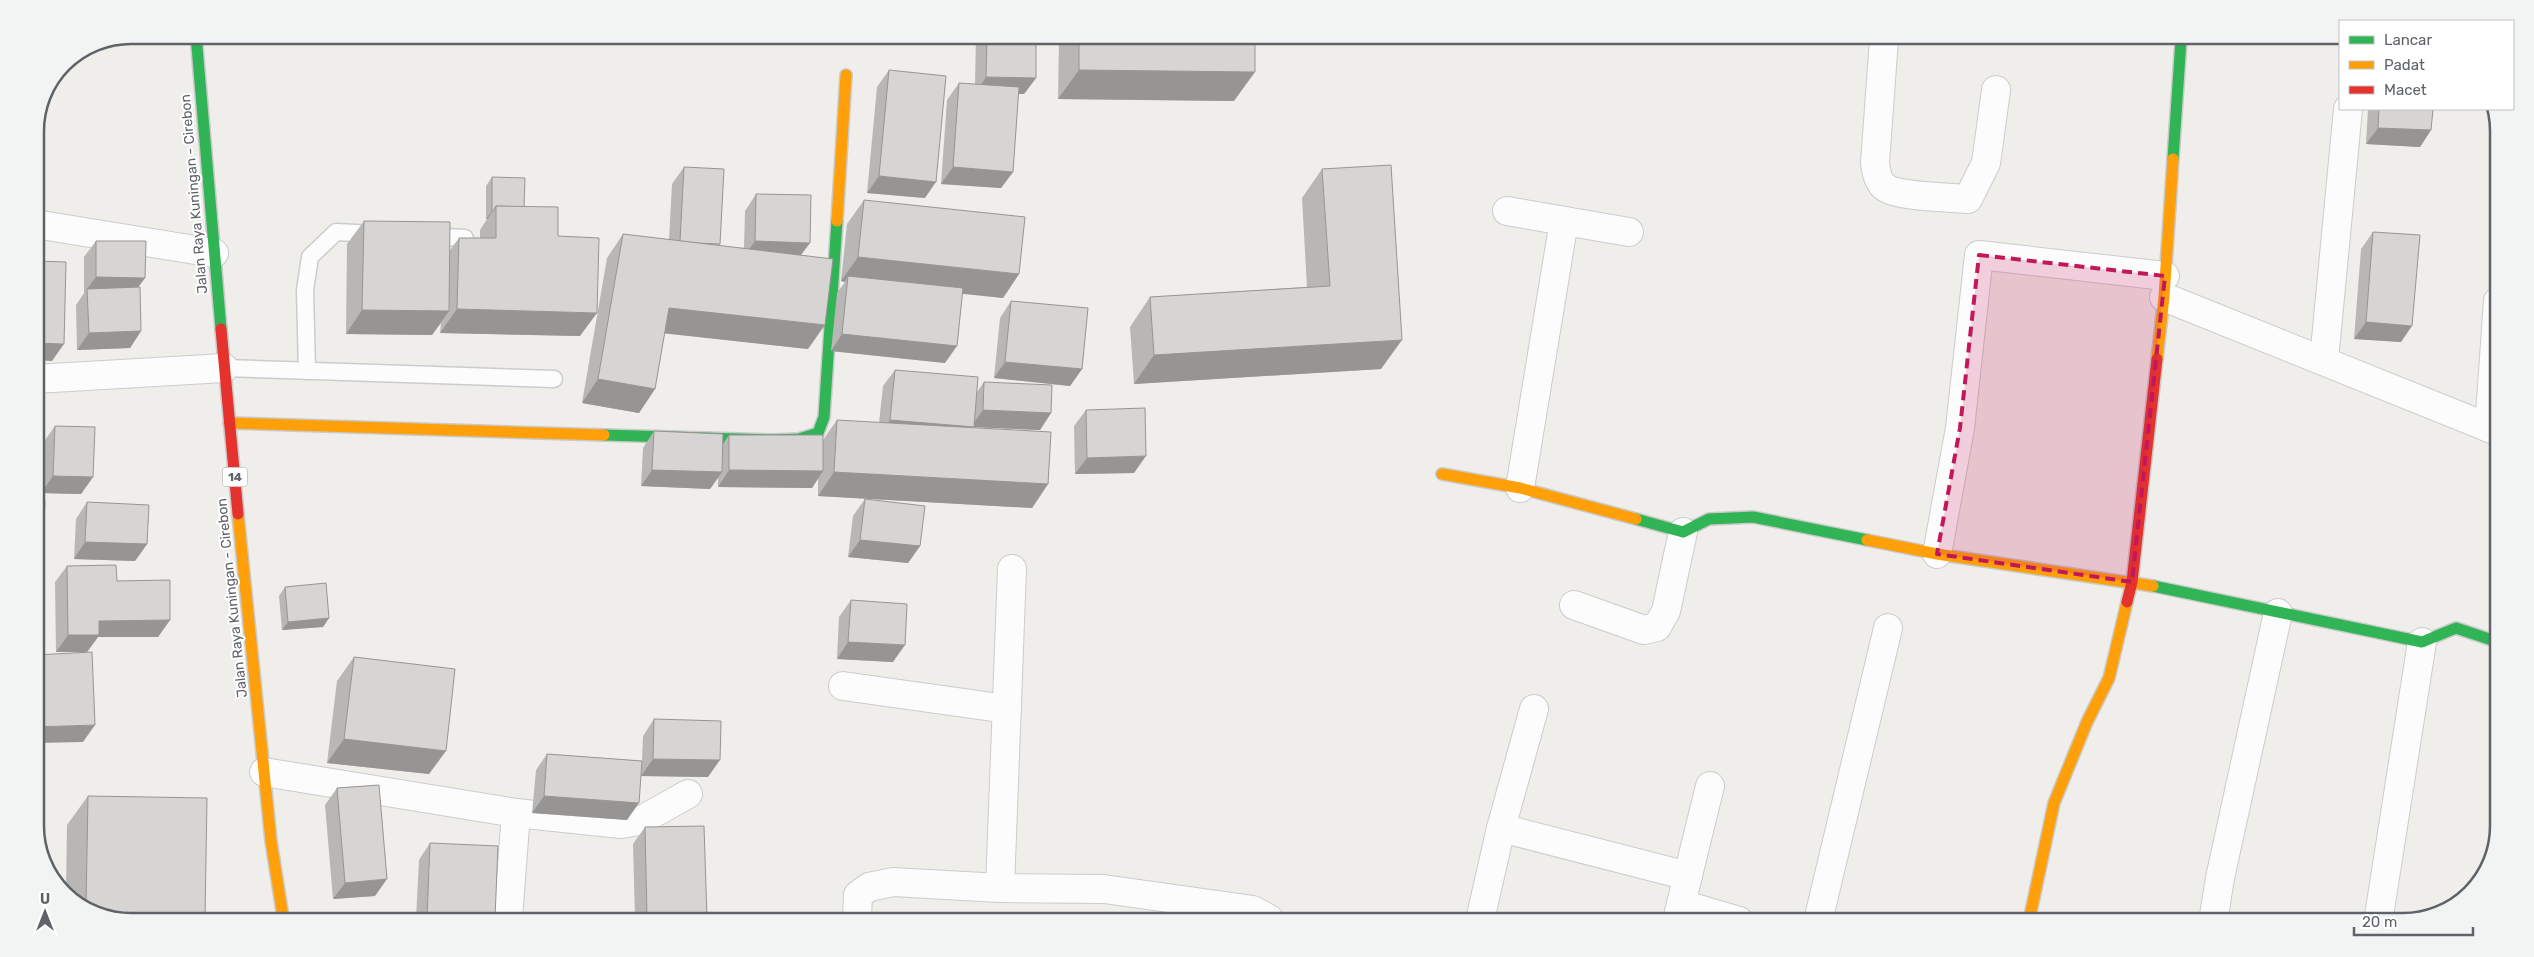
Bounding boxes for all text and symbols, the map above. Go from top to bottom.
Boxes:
legend [2339,20,2514,110]
text: Lancar [2384,31,2432,49]
text: Padat [2384,56,2425,74]
text: Macet [2384,81,2427,99]
street label: Jalan Raya Kuningan - Cirebon [177,93,211,295]
road number: 14 [222,468,248,487]
street label: Jalan Raya Kuningan - Cirebon [213,497,251,699]
north arrow [20,887,70,937]
text: U [40,891,50,908]
scale bar [2354,904,2473,936]
text: 20 m [2362,913,2397,931]

